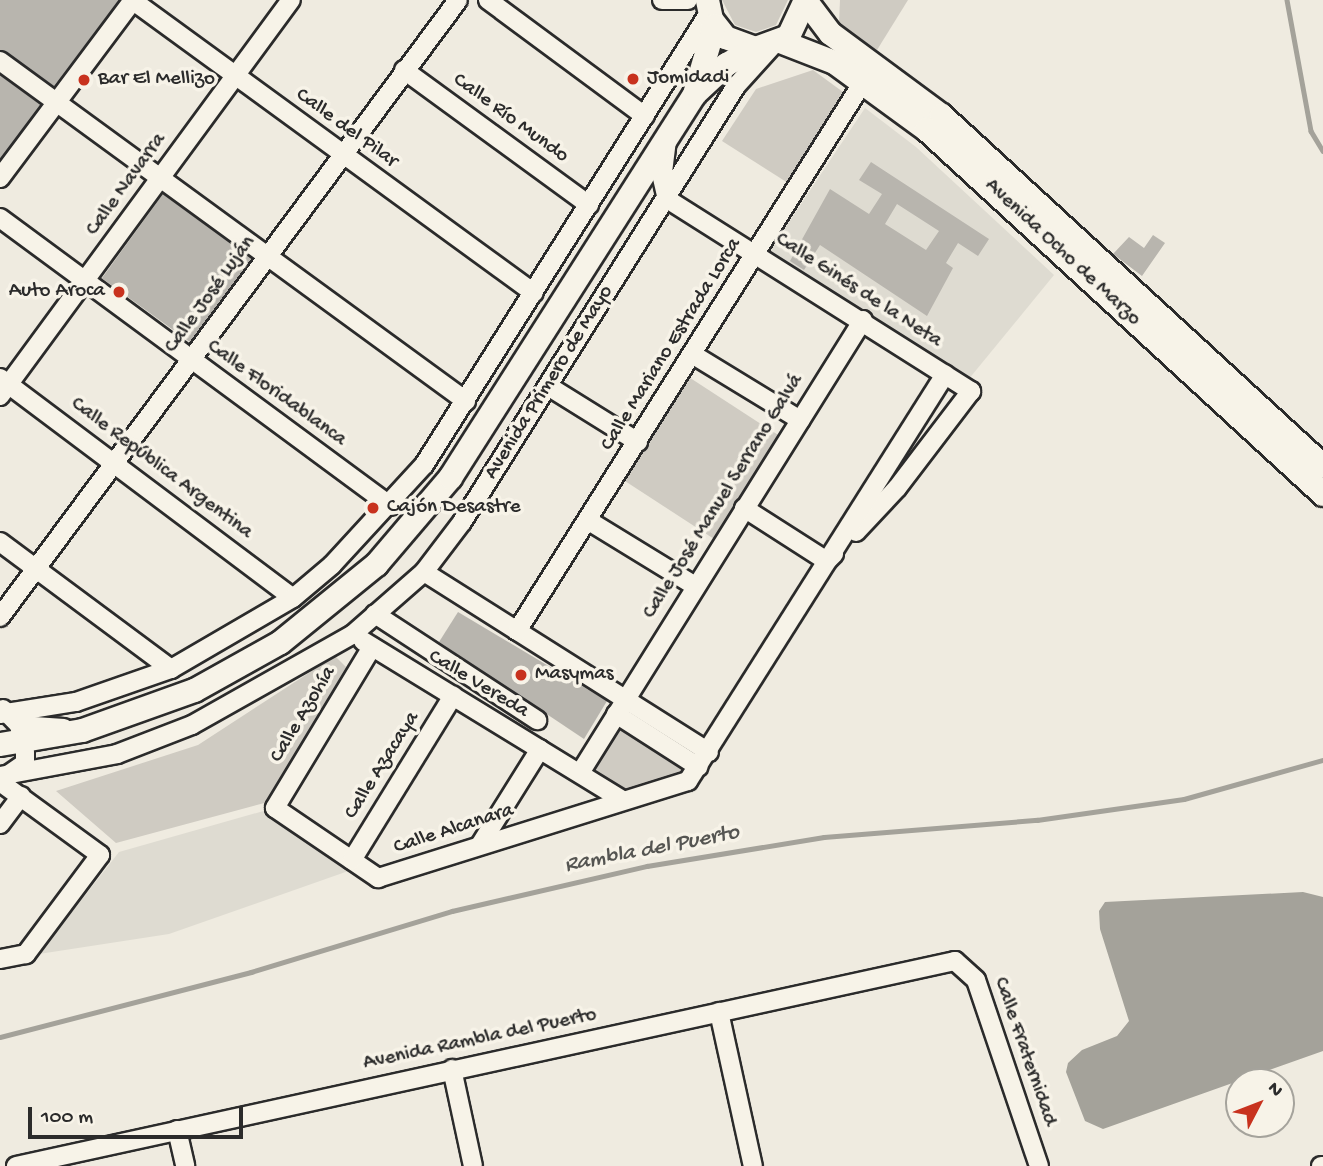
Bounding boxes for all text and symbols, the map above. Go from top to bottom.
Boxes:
place label: Jomidadi [647,66,729,92]
place label: Bar El Mellizo [98,67,215,93]
street label: Calle Río Mundo [447,69,573,169]
marker: Jomidadi [625,71,641,87]
marker: Bar El Mellizo [76,72,92,88]
street label: Calle del Pilar [290,83,402,175]
street label: Calle Navarra [81,129,173,241]
street label: Avenida Ocho de Marzo [979,174,1145,332]
street label: Calle Ginés de la Neta [770,228,946,354]
street label: Calle José Luján [160,231,262,359]
street label: Calle Mariano Estrada Lorca [596,234,748,456]
place label: Auto Aroca [9,279,105,305]
street label: Avenida Primero de Mayo [480,281,620,485]
marker: Auto Aroca [111,284,127,300]
street label: Calle Floridablanca [201,335,351,453]
street label: Calle José Manuel Serrano Galvá [638,370,810,624]
street label: Calle República Argentina [65,392,257,546]
place label: Cajón Desastre [387,495,520,521]
marker: Cajón Desastre [365,500,381,516]
street label: Calle Vereda [423,645,533,725]
street label: Calle Azohía [265,662,343,768]
place label: Masymas [535,662,614,688]
marker: Masymas [513,667,529,683]
street label: Calle Azacaya [340,708,426,824]
street label: Calle Alcanara [391,799,517,861]
water label: Rambla del Puerto [562,820,742,880]
street label: Calle Fraternidad [987,974,1061,1130]
street label: Avenida Rambla del Puerto [361,1003,599,1077]
north arrow [1225,1068,1295,1138]
text: N [1262,1078,1287,1102]
scale bar [32,1092,247,1136]
text: 100 m [41,1106,93,1131]

